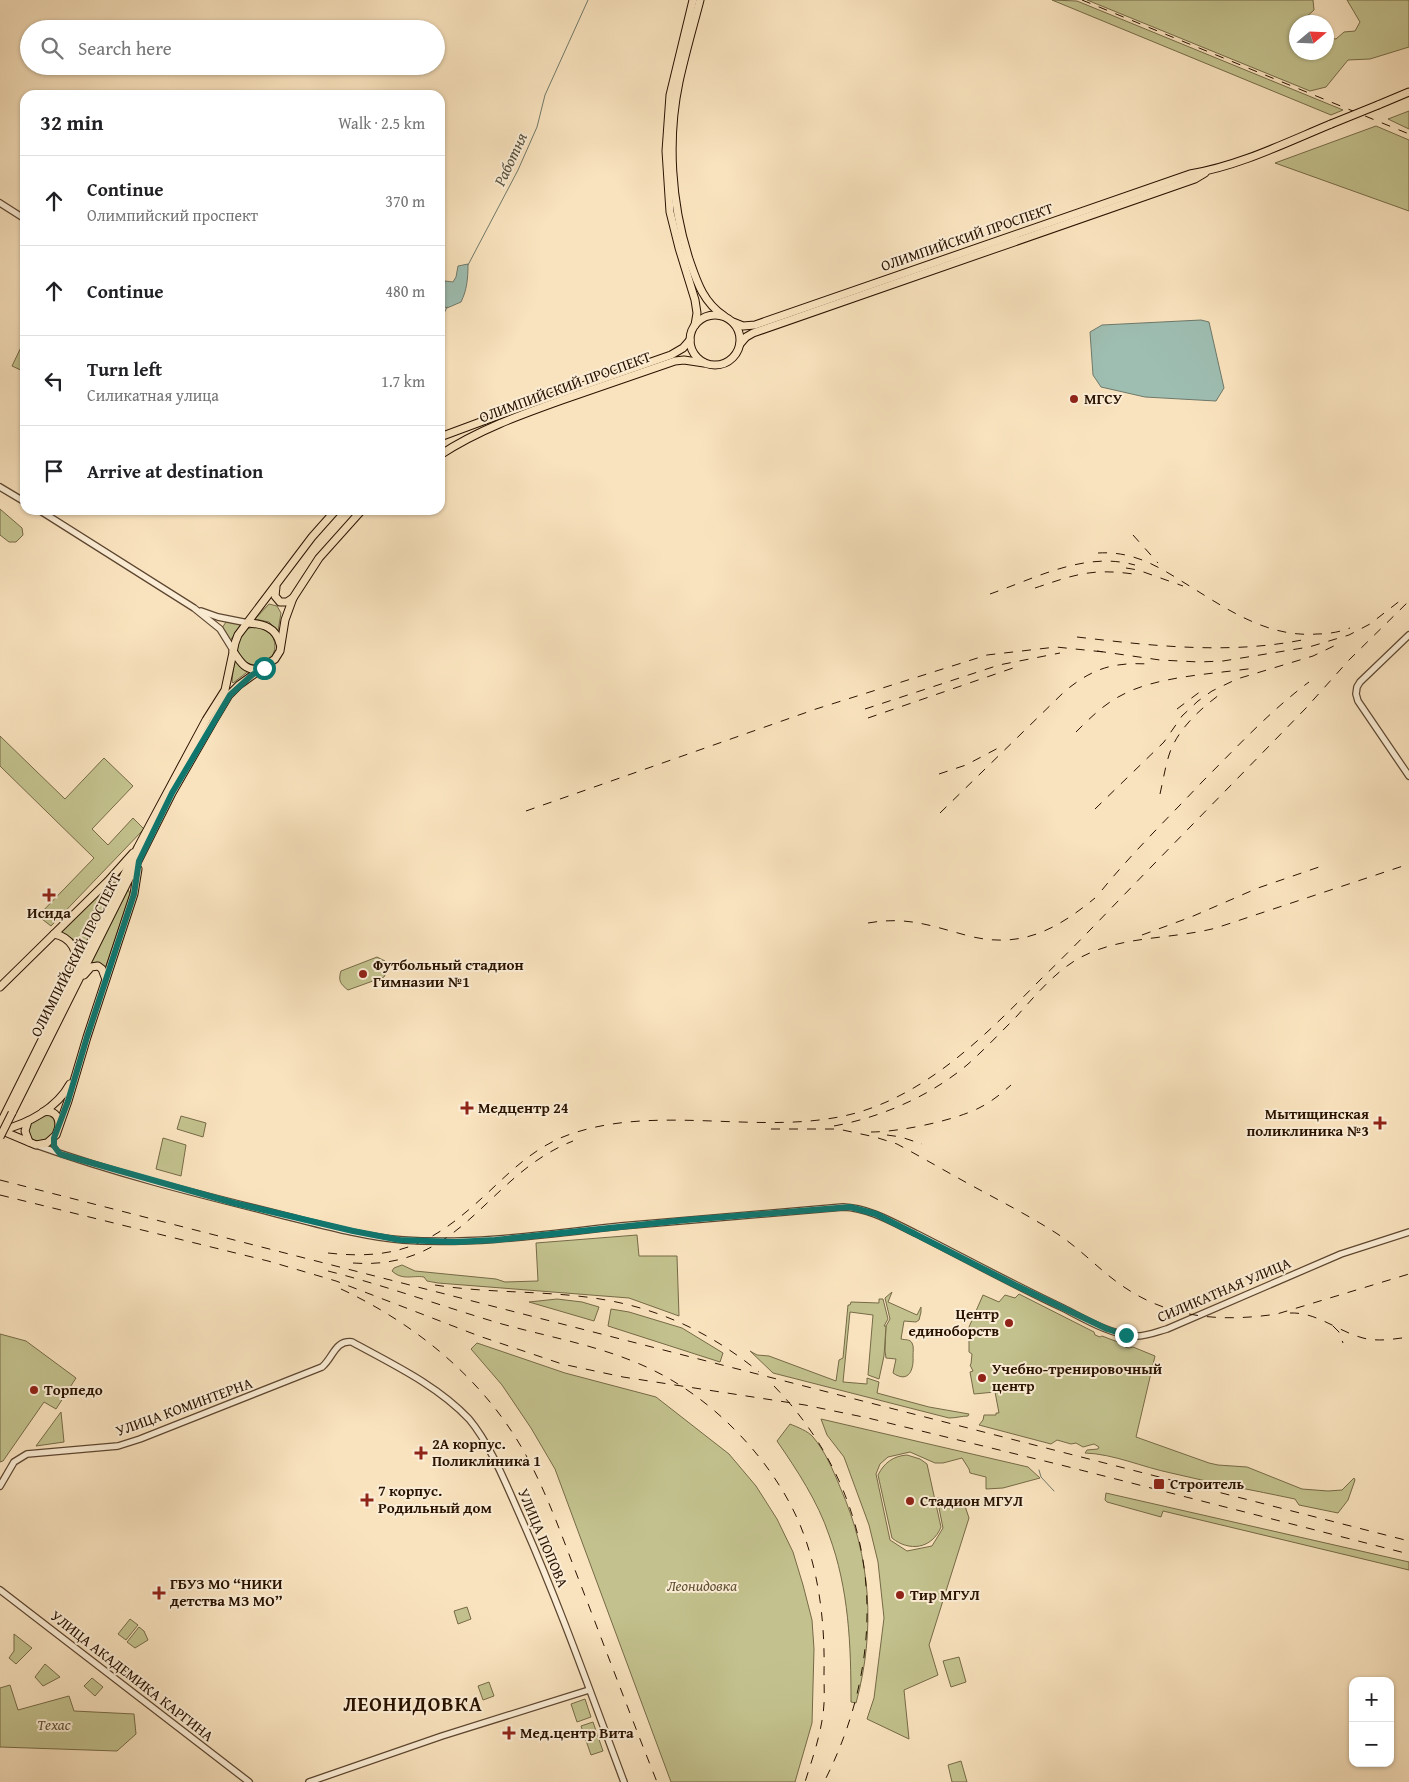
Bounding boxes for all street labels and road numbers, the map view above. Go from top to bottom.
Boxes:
street label: ОЛИМПИЙСКИЙ ПРОСПЕКТ [878,197,1056,276]
street label: ОЛИМПИЙСКИЙ ПРОСПЕКТ [476,345,654,427]
street label: ОЛИМПИЙСКИЙ ПРОСПЕКТ [25,869,126,1040]
street label: СИЛИКАТНАЯ УЛИЦА [1154,1252,1294,1327]
street label: УЛИЦА КОМИНТЕРНА [113,1372,255,1441]
street label: УЛИЦА ПОПОВА [513,1485,574,1591]
street label: УЛИЦА АКАДЕМИКА КАРГИНА [46,1605,218,1746]

